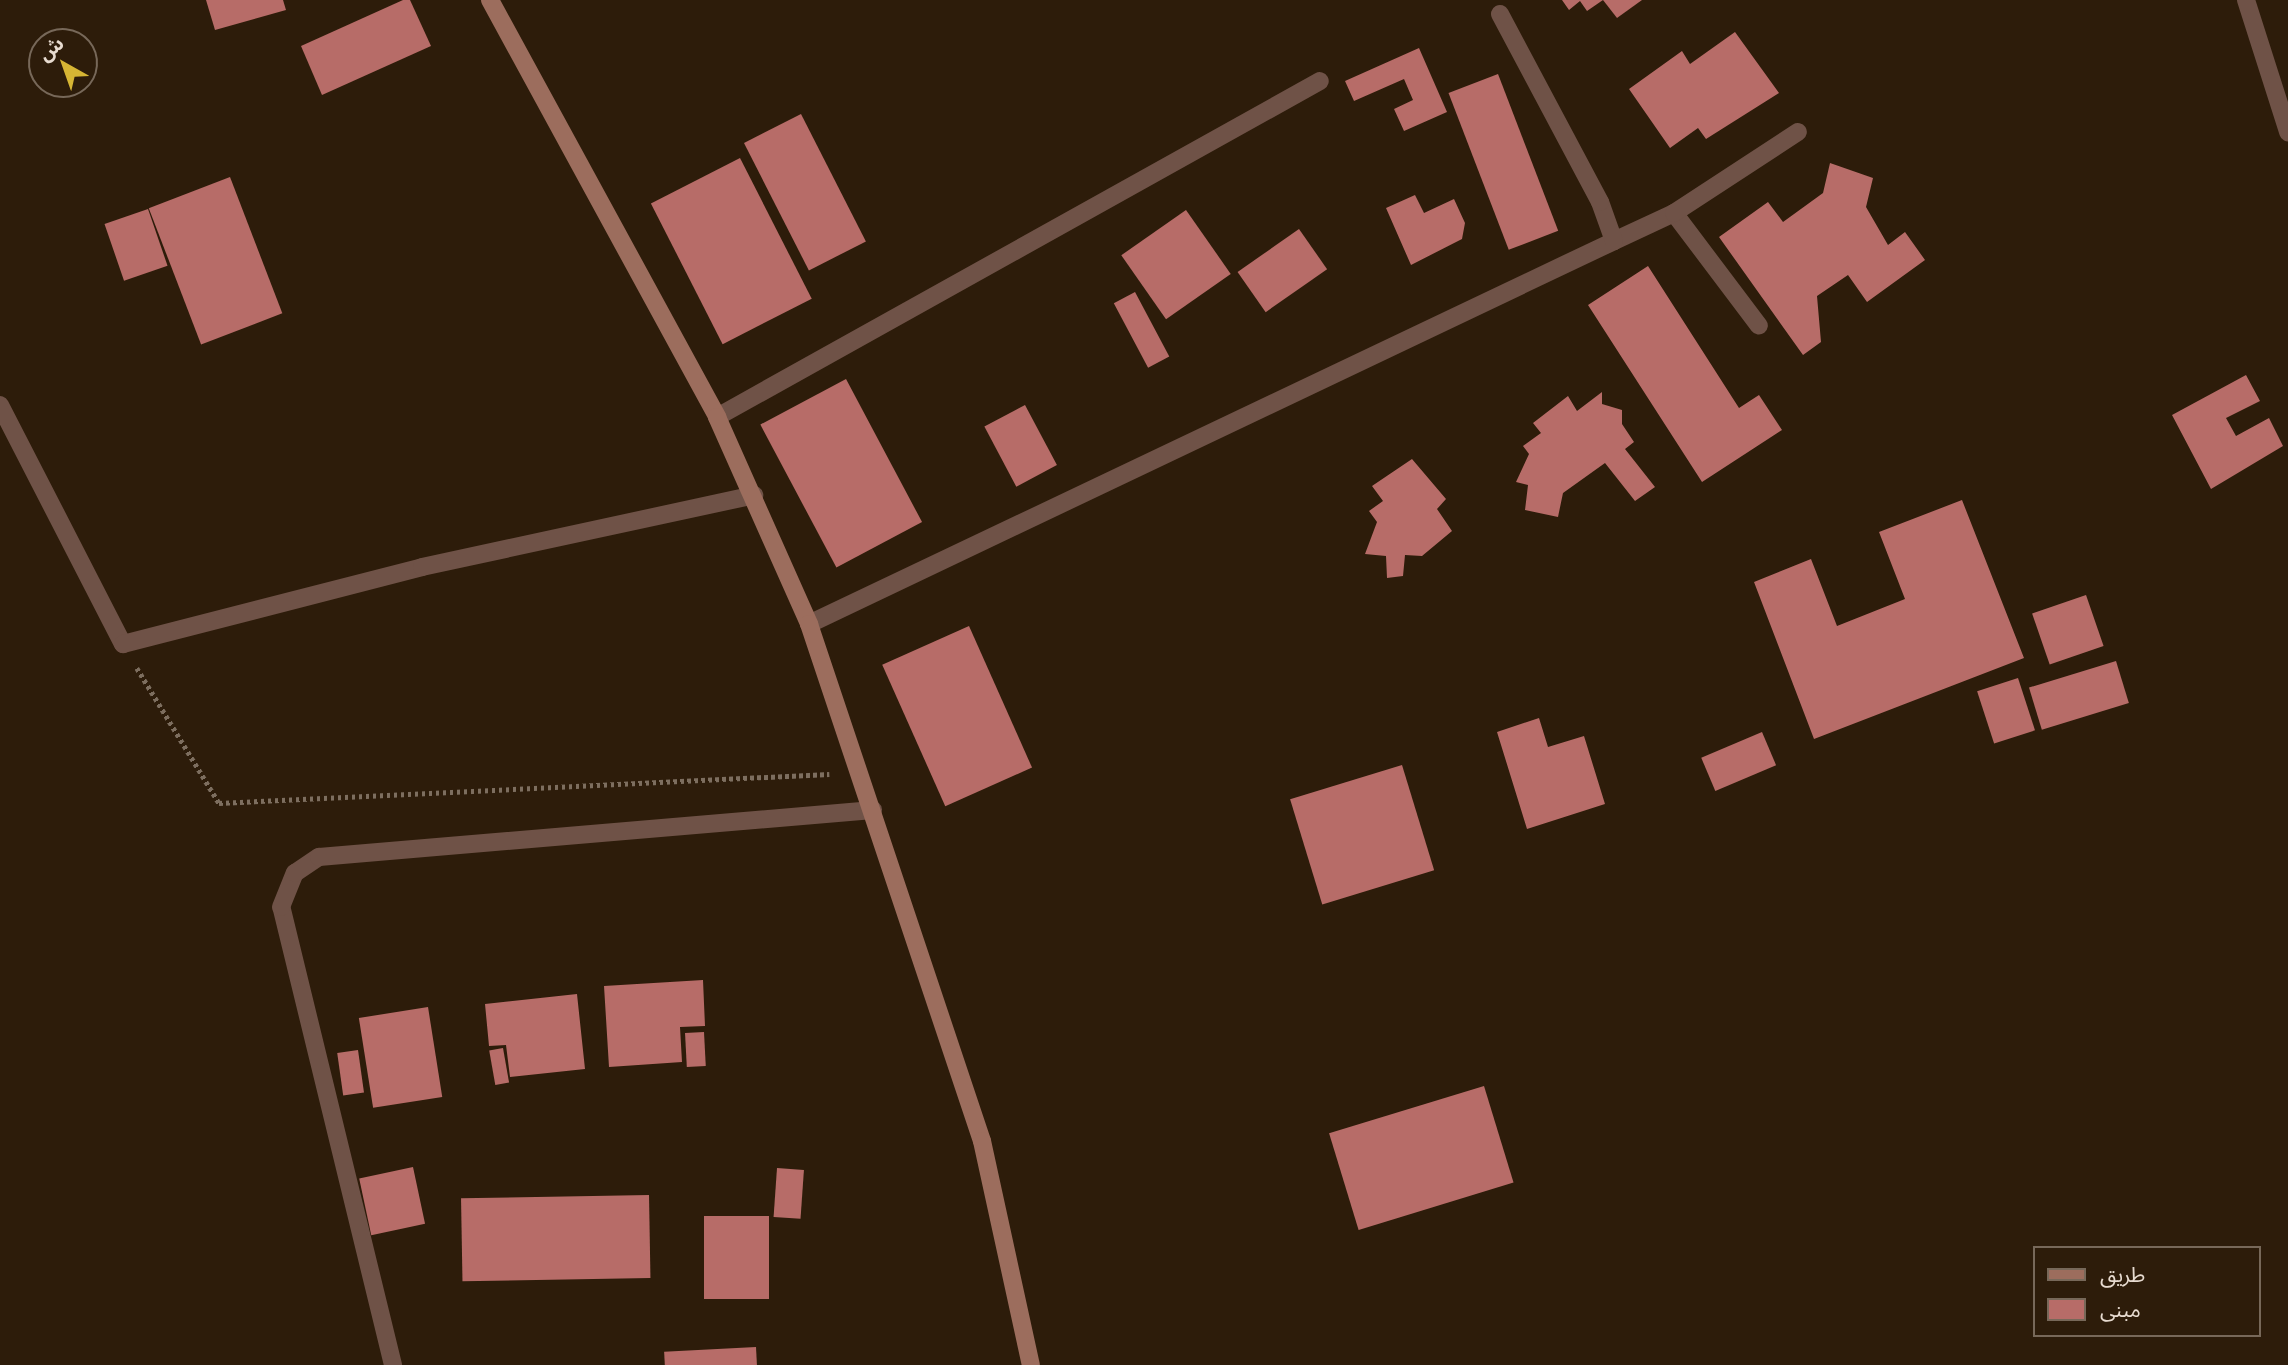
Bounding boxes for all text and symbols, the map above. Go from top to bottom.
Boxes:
north arrow [28,28,98,98]
text: ش [32,30,69,67]
legend [2032,1246,2260,1337]
text: طريق [2100,1260,2145,1288]
text: مبنى [2100,1295,2141,1323]

